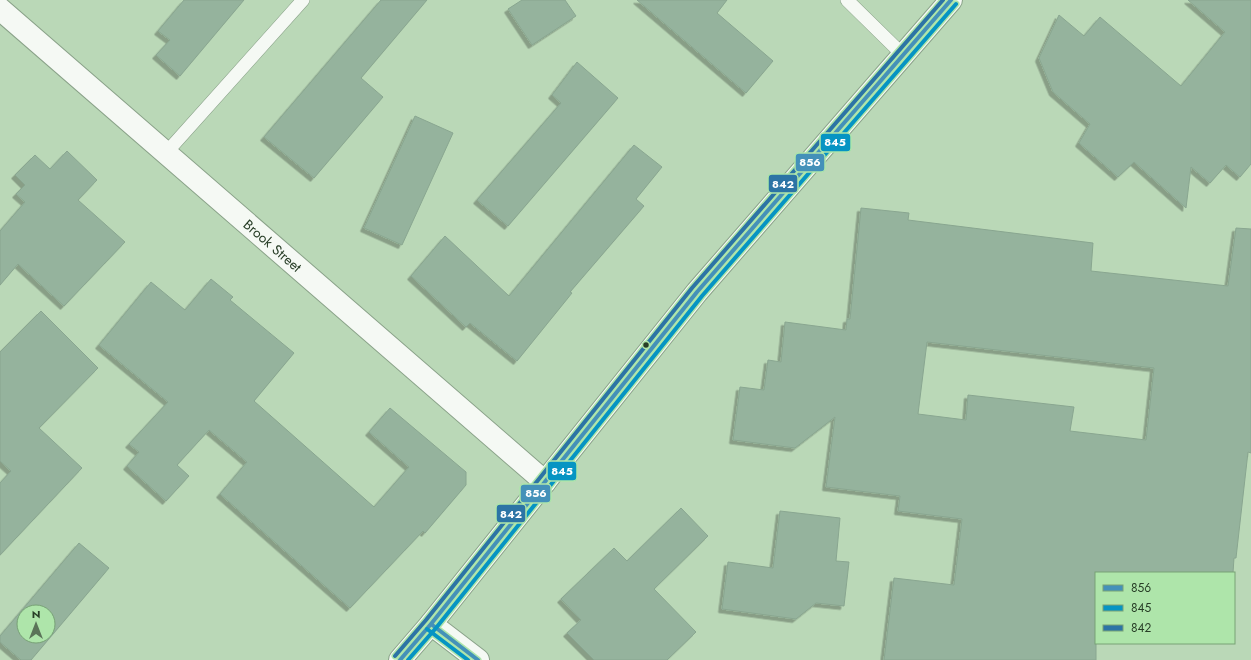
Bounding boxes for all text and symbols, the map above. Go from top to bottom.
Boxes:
line badge: 845 [820,133,851,152]
text: 845 [824,134,846,150]
line badge: 856 [795,153,825,172]
text: 856 [799,154,821,170]
line badge: 842 [768,174,798,193]
text: 842 [772,176,794,192]
street label: Brook Street [239,215,307,277]
unlabelled marker [641,340,651,350]
line badge: 845 [547,461,577,481]
text: 845 [551,463,573,479]
line badge: 856 [520,484,551,503]
text: 856 [525,485,547,501]
line badge: 842 [496,504,526,523]
text: 842 [500,506,522,522]
legend [1095,572,1235,644]
text: 856 [1131,579,1151,597]
text: 845 [1131,599,1152,617]
north arrow [16,604,56,644]
text: N [32,606,40,622]
text: 842 [1131,619,1152,637]

